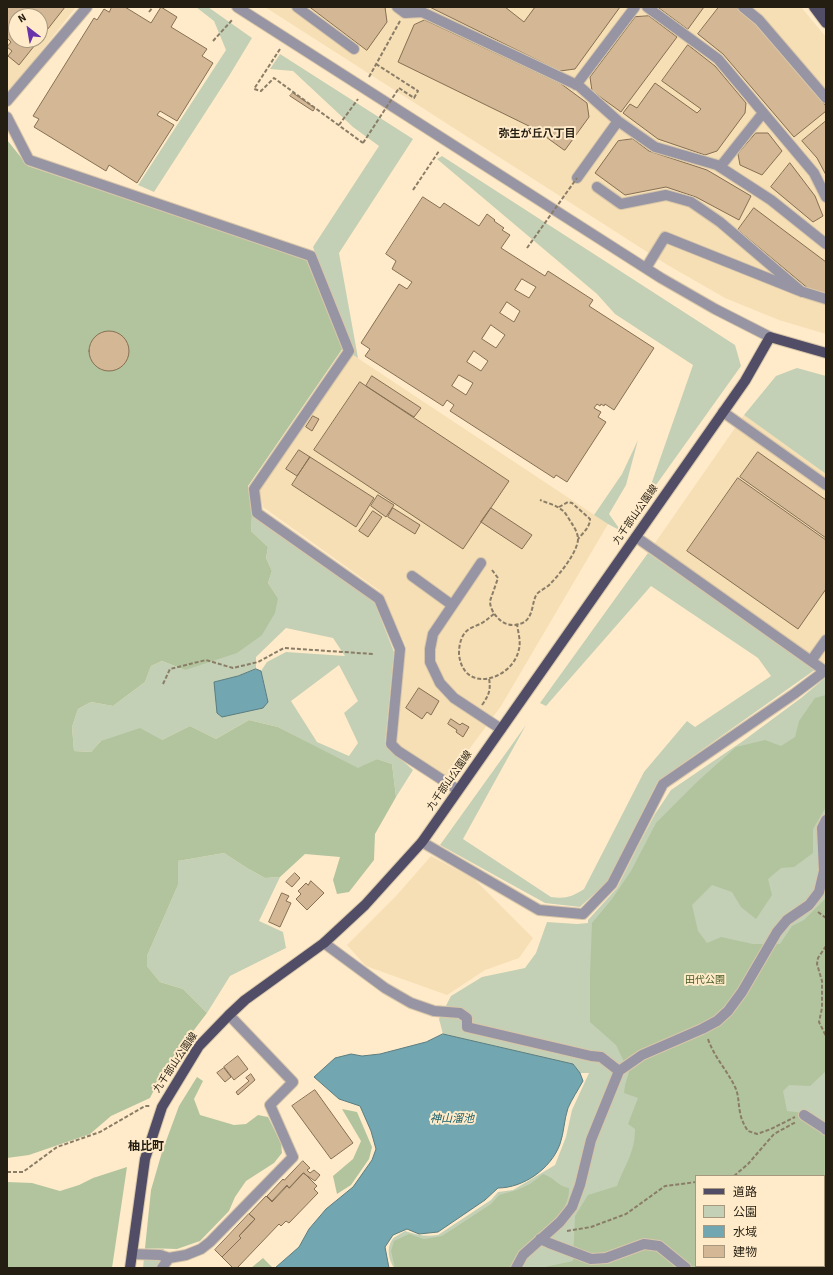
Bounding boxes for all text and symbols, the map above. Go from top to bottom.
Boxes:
north arrow [8,8,48,48]
text: N [15,10,29,26]
district label: 弥生が丘八丁目 [499,128,575,142]
street label: 九千部山公園線 [611,483,661,547]
street label: 九千部山公園線 [425,749,475,813]
park label: 田代公園 [685,975,725,987]
street label: 九千部山公園線 [151,1031,201,1095]
water label: 神山溜池 [430,1113,474,1127]
district label: 柚比町 [128,1140,164,1154]
legend [695,1175,825,1267]
text: 道路 [733,1184,757,1201]
text: 公園 [733,1204,757,1221]
text: 水域 [733,1224,757,1241]
text: 建物 [733,1244,757,1261]

